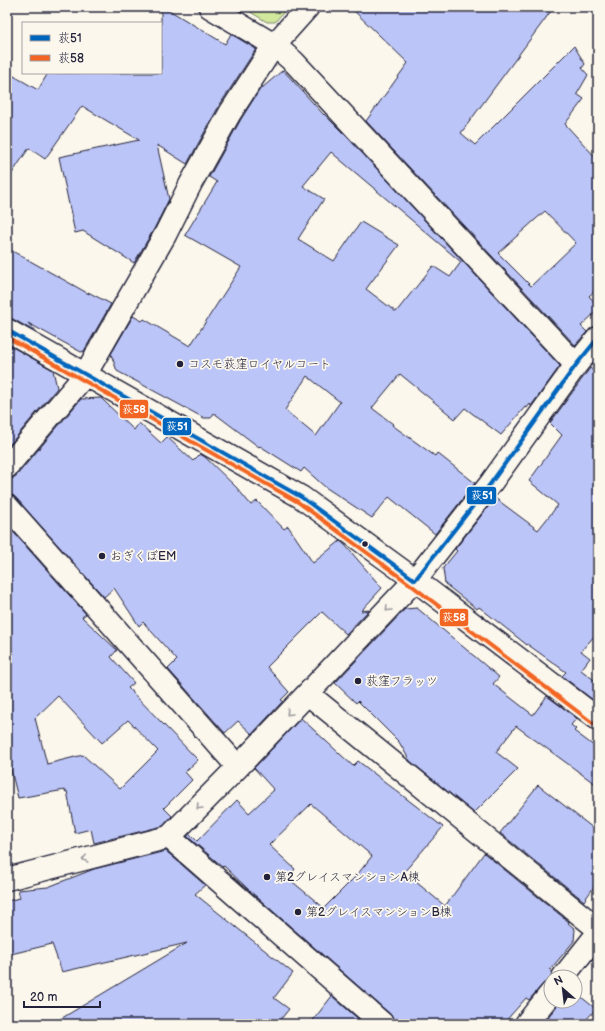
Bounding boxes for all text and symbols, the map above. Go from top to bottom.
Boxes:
legend [22,22,162,74]
text: 荻51 [58,31,82,46]
text: 荻58 [58,51,84,66]
place label: コスモ荻窪ロイヤルコート [188,357,331,372]
marker: コスモ荻窪ロイヤルコート [175,359,185,369]
line badge: 荻58 [119,399,149,419]
text: 荻58 [122,403,146,416]
line badge: 荻51 [162,417,192,436]
text: 荻51 [166,420,188,433]
line badge: 荻51 [466,486,497,505]
text: 荻51 [471,489,493,502]
unlabelled marker [360,539,370,549]
place label: おぎくぼEM [110,549,176,564]
marker: おぎくぼEM [97,551,107,561]
one-way arrow [385,604,393,612]
line badge: 荻58 [439,608,469,627]
text: 荻58 [442,611,466,624]
place label: 荻窪フラッツ [366,674,438,689]
marker: 荻窪フラッツ [353,676,363,686]
one-way arrow [286,708,294,716]
one-way arrow [196,802,204,810]
one-way arrow [81,854,88,863]
place label: 第2グレイスマンションA棟 [275,870,420,885]
marker: 第2グレイスマンションA棟 [262,872,272,882]
place label: 第2グレイスマンションB棟 [306,905,452,920]
marker: 第2グレイスマンションB棟 [293,907,303,917]
north arrow [543,969,583,1009]
text: N [552,973,565,988]
scale bar [24,983,100,1009]
text: 20 m [30,990,57,1005]

